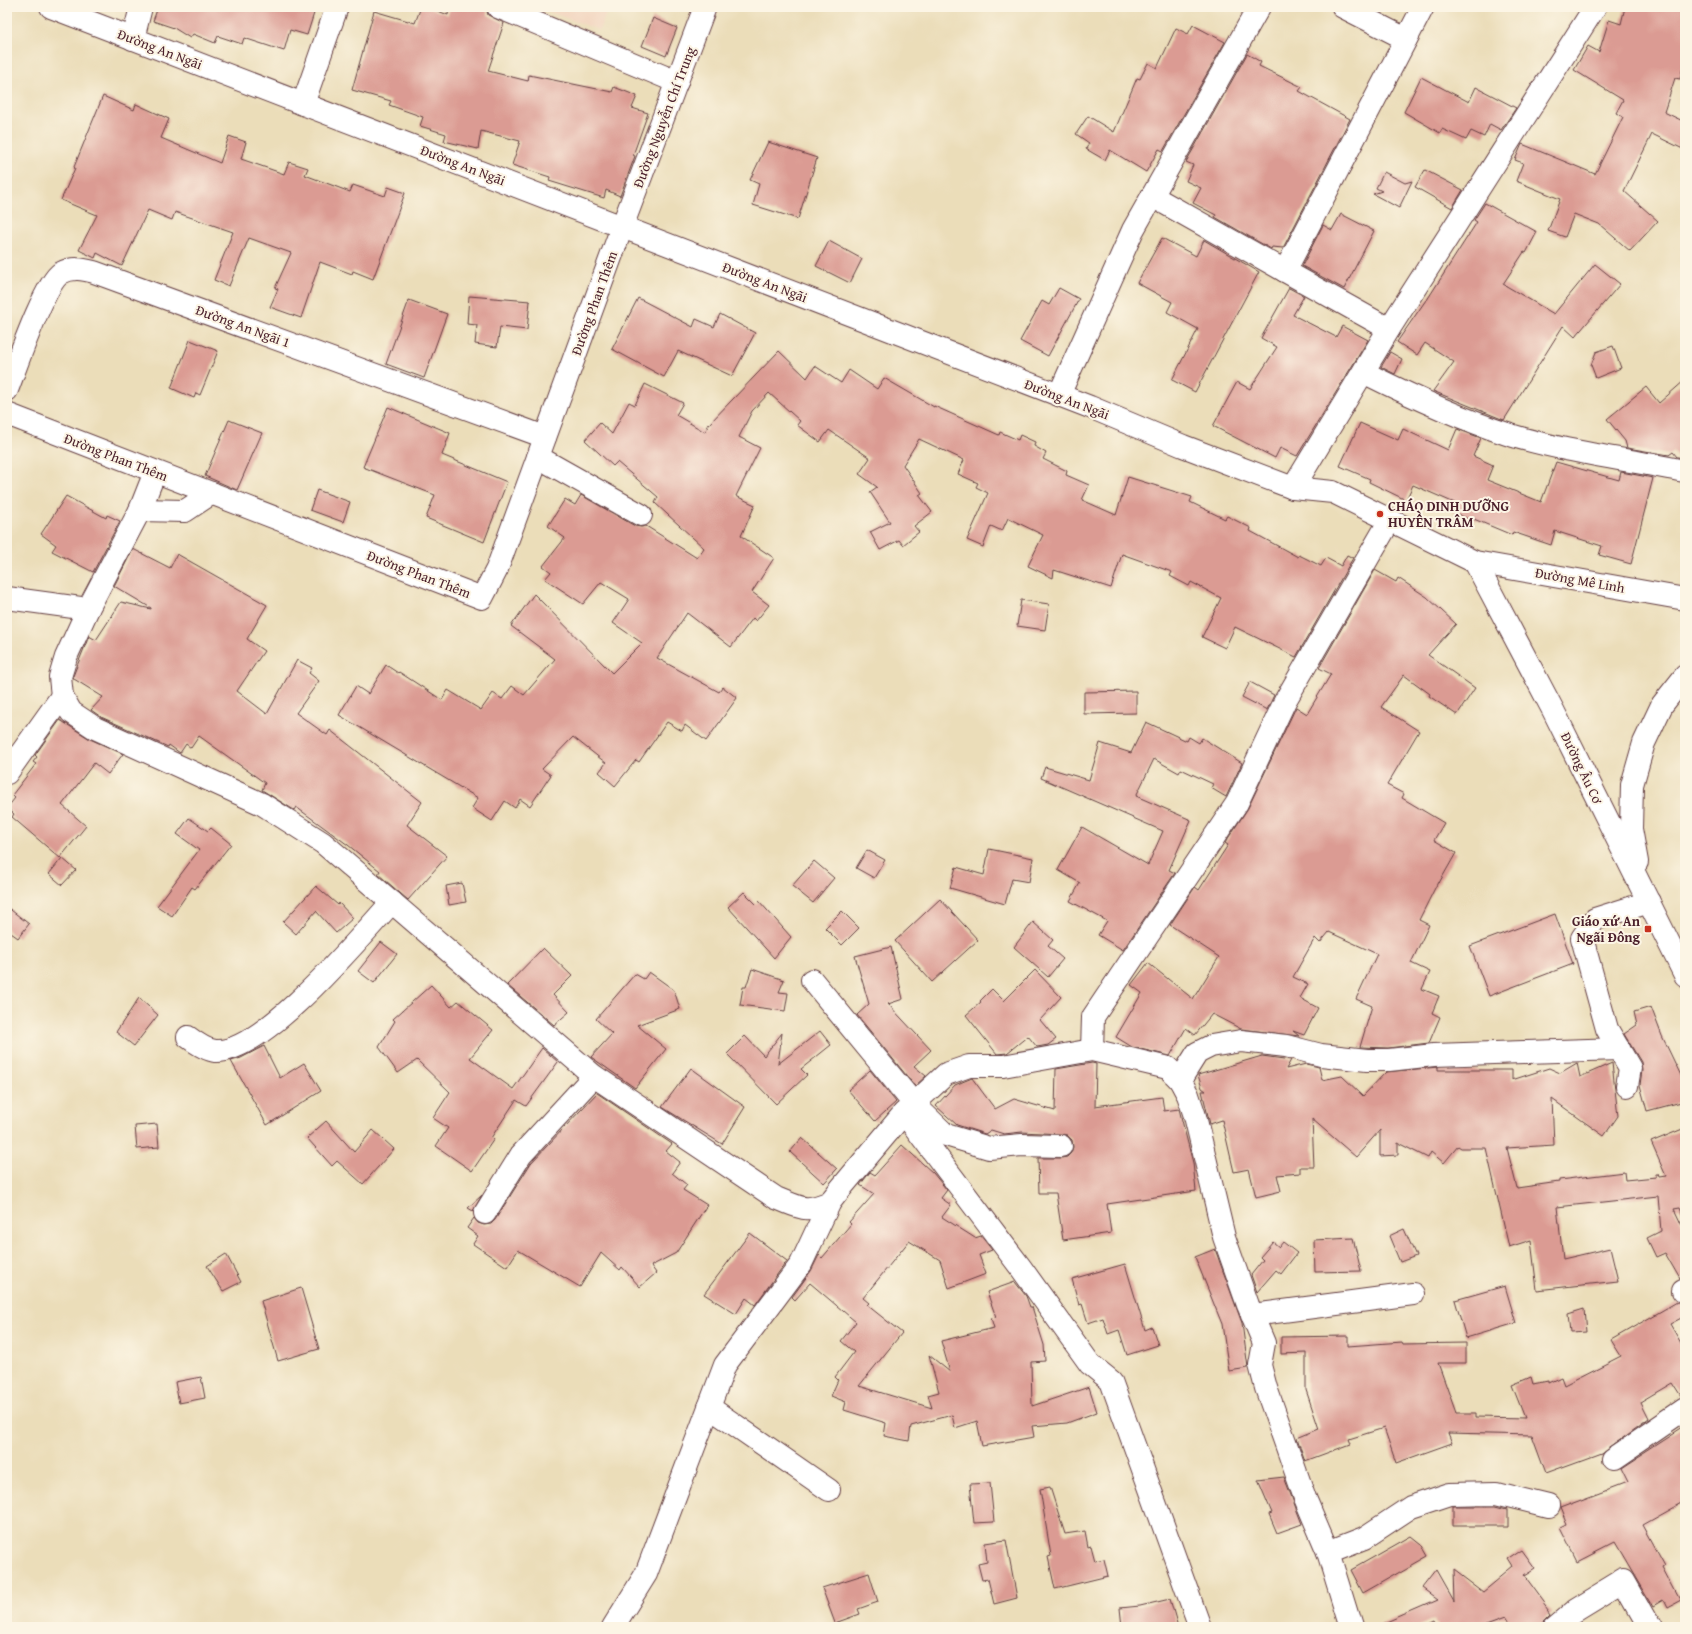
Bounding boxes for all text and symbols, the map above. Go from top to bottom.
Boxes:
street label: Đường An Ngãi [115,24,205,74]
street label: Đường Nguyễn Chí Trung [628,43,700,190]
street label: Đường An Ngãi [418,140,508,190]
street label: Đường Phan Thêm [566,248,622,358]
street label: Đường An Ngãi [720,257,810,307]
street label: Đường An Ngãi 1 [193,300,293,352]
street label: Đường An Ngãi [1022,374,1112,424]
street label: Đường Phan Thêm [61,428,171,486]
place label: CHÁO DINH DƯỠNG HUYỀN TRÂM [1388,496,1509,532]
marker: CHÁO DINH DƯỠNG HUYỀN TRÂM [1375,509,1385,519]
street label: Đường Phan Thêm [364,545,474,603]
street label: Đường Mê Linh [1534,562,1627,598]
street label: Đường Âu Cơ [1556,729,1608,807]
place label: Giáo xứ An Ngãi Đông [1572,911,1641,947]
marker: Giáo xứ An Ngãi Đông [1643,924,1653,934]

